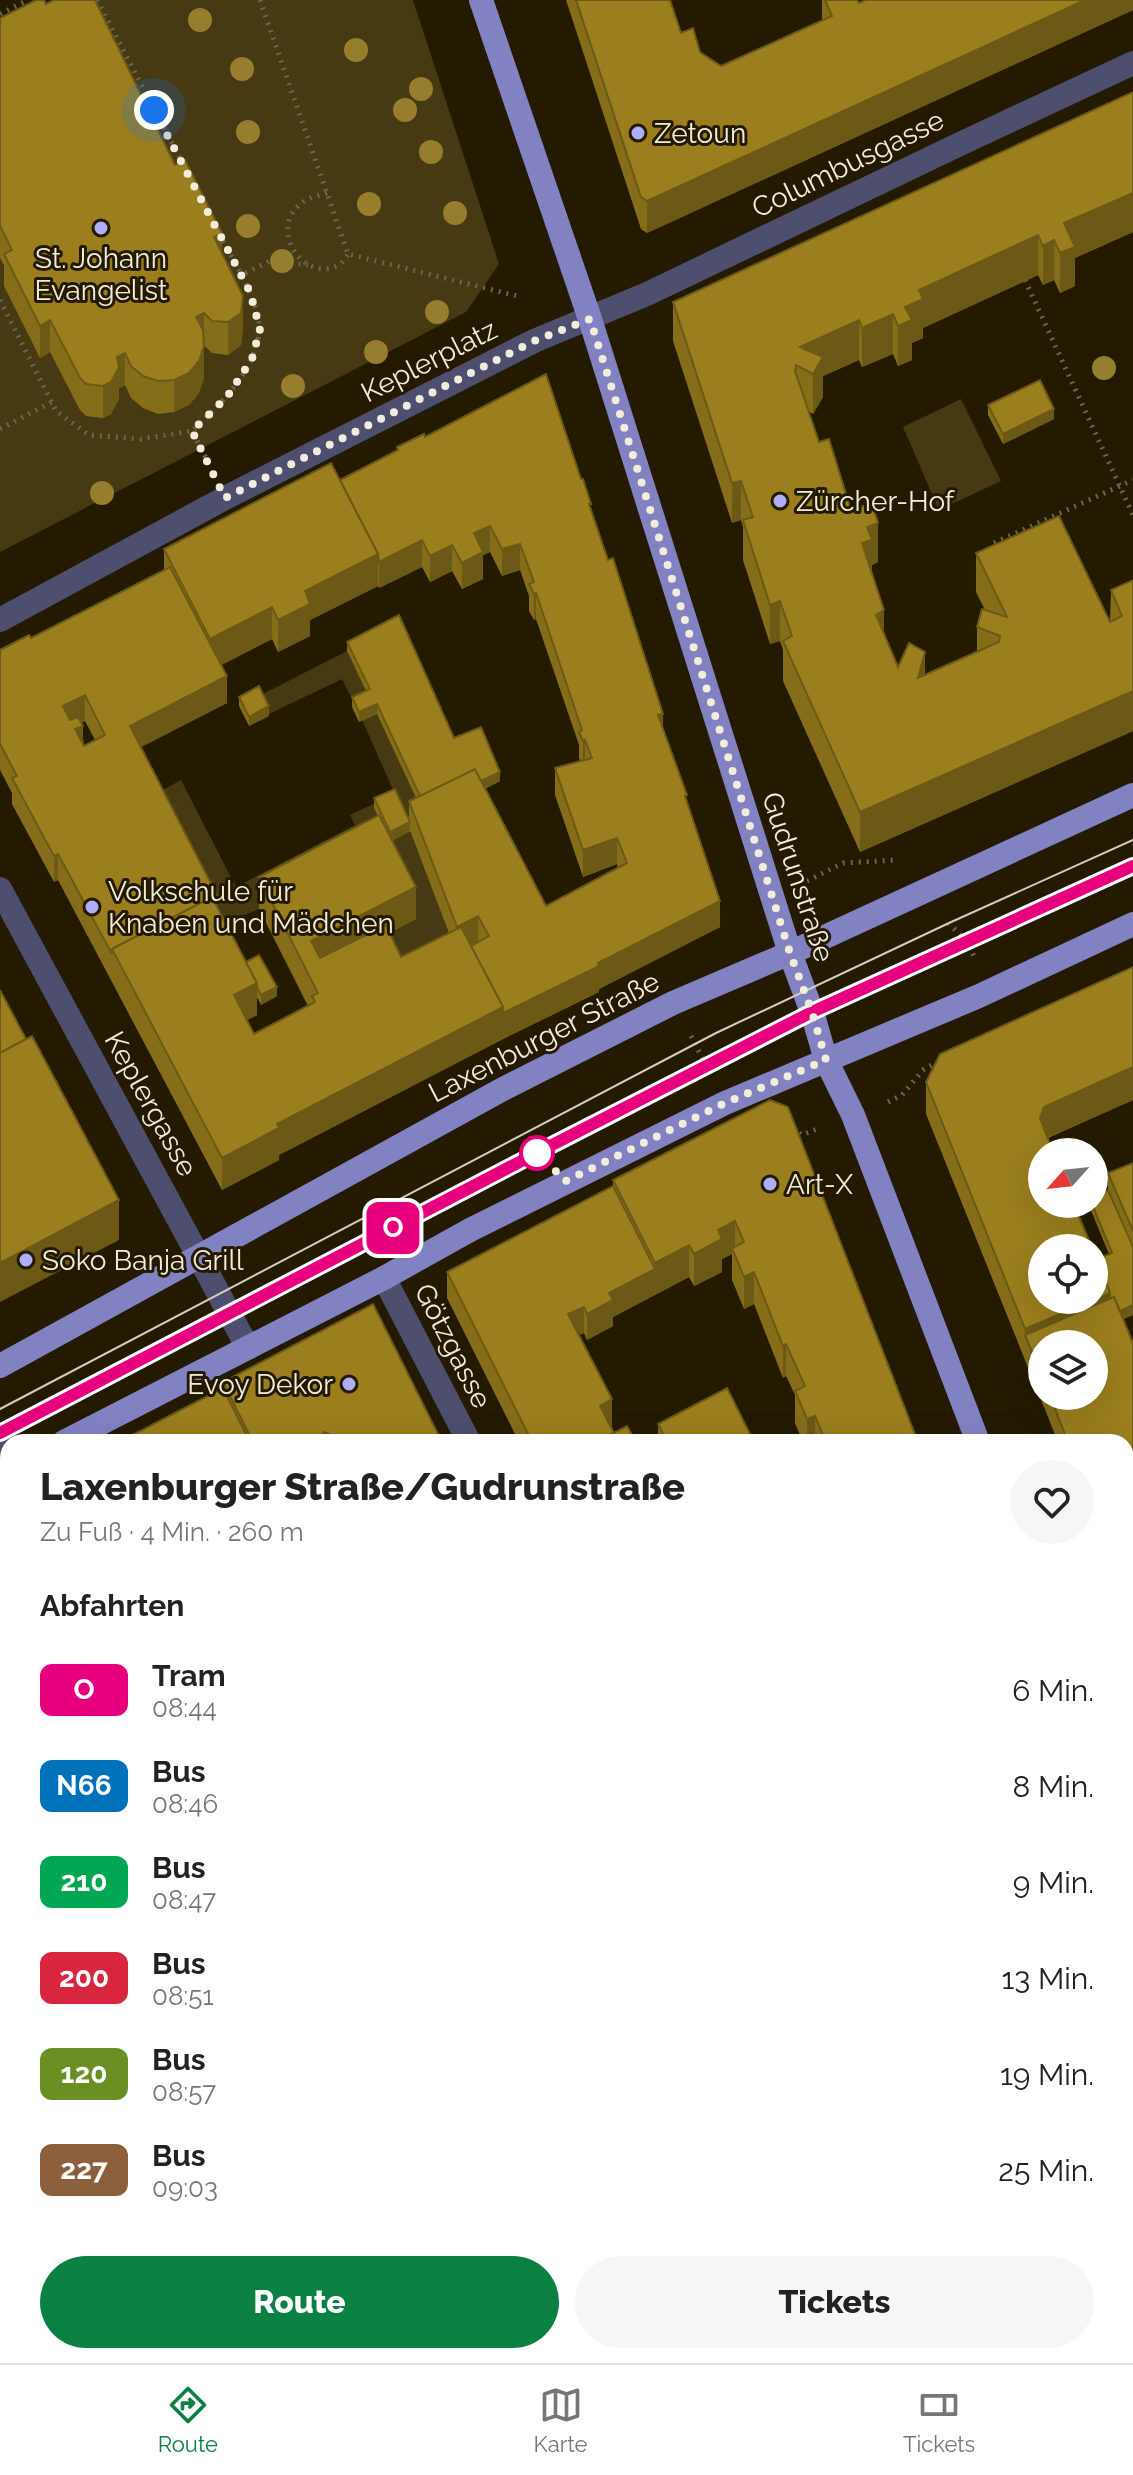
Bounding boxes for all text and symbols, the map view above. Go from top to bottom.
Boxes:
your location [134,90,174,130]
street label: Columbusgasse [747,103,949,225]
place label: Zetoun [654,117,746,150]
marker: Zetoun [629,124,647,142]
marker: St. Johann Evangelist [92,219,110,237]
place label: St. Johann Evangelist [34,242,168,307]
street label: Keplerplatz [356,313,502,409]
place label: Zürcher-Hof [796,485,956,518]
marker: Zürcher-Hof [771,492,789,510]
street label: Gudrunstraße [755,788,841,966]
place label: Volkschule für Knaben und Mädchen [108,875,394,940]
marker: Volkschule für Knaben und Mädchen [83,898,101,916]
street label: Laxenburger Straße [423,965,665,1109]
street label: Keplergasse [98,1026,204,1182]
unlabelled marker [520,1136,554,1170]
north arrow [1028,1138,1108,1218]
map controls [1028,1138,1108,1410]
place label: Art-X [786,1168,853,1201]
marker: Art-X [761,1175,779,1193]
line badge: O [367,1202,419,1254]
text: O [382,1211,404,1244]
button: locate [1028,1234,1108,1314]
place label: Soko Banja Grill [42,1244,244,1277]
marker: Soko Banja Grill [17,1251,35,1269]
street label: Götzgasse [408,1278,498,1414]
button: layers [1028,1330,1108,1410]
place label: Evoy Dekor [187,1368,333,1401]
marker: Evoy Dekor [340,1375,358,1393]
button: heart [1010,1460,1094,1544]
text: Laxenburger Straße/Gudrunstraße [40,1464,685,1509]
text: Zu Fuß · 4 Min. · 260 m [40,1517,304,1547]
text: Abfahrten [40,1588,184,1623]
text: Tram [152,1658,226,1693]
text: O [73,1673,95,1706]
text: 6 Min. [1012,1673,1094,1708]
text: 08:44 [152,1693,217,1723]
text: Bus [152,1754,206,1789]
text: N66 [56,1769,112,1802]
text: 8 Min. [1013,1769,1094,1804]
text: 08:46 [152,1789,218,1819]
text: Bus [152,1850,206,1885]
text: 210 [61,1865,107,1898]
text: 9 Min. [1013,1865,1094,1900]
text: 08:47 [152,1885,216,1915]
text: Bus [152,1946,206,1981]
text: 200 [59,1961,109,1994]
text: 13 Min. [1001,1961,1094,1996]
text: 08:51 [152,1981,214,2011]
text: Bus [152,2042,206,2077]
text: 120 [61,2057,107,2090]
text: 19 Min. [1000,2057,1094,2092]
text: 08:57 [152,2077,216,2107]
text: Bus [152,2138,206,2173]
text: 227 [60,2153,108,2186]
text: 25 Min. [998,2153,1094,2188]
text: 09:03 [152,2173,218,2203]
button: Route [40,2256,559,2348]
button: Tickets [575,2256,1094,2348]
tab: Route [158,2383,218,2457]
tab: Karte [534,2383,588,2457]
tab: Tickets [903,2383,975,2457]

